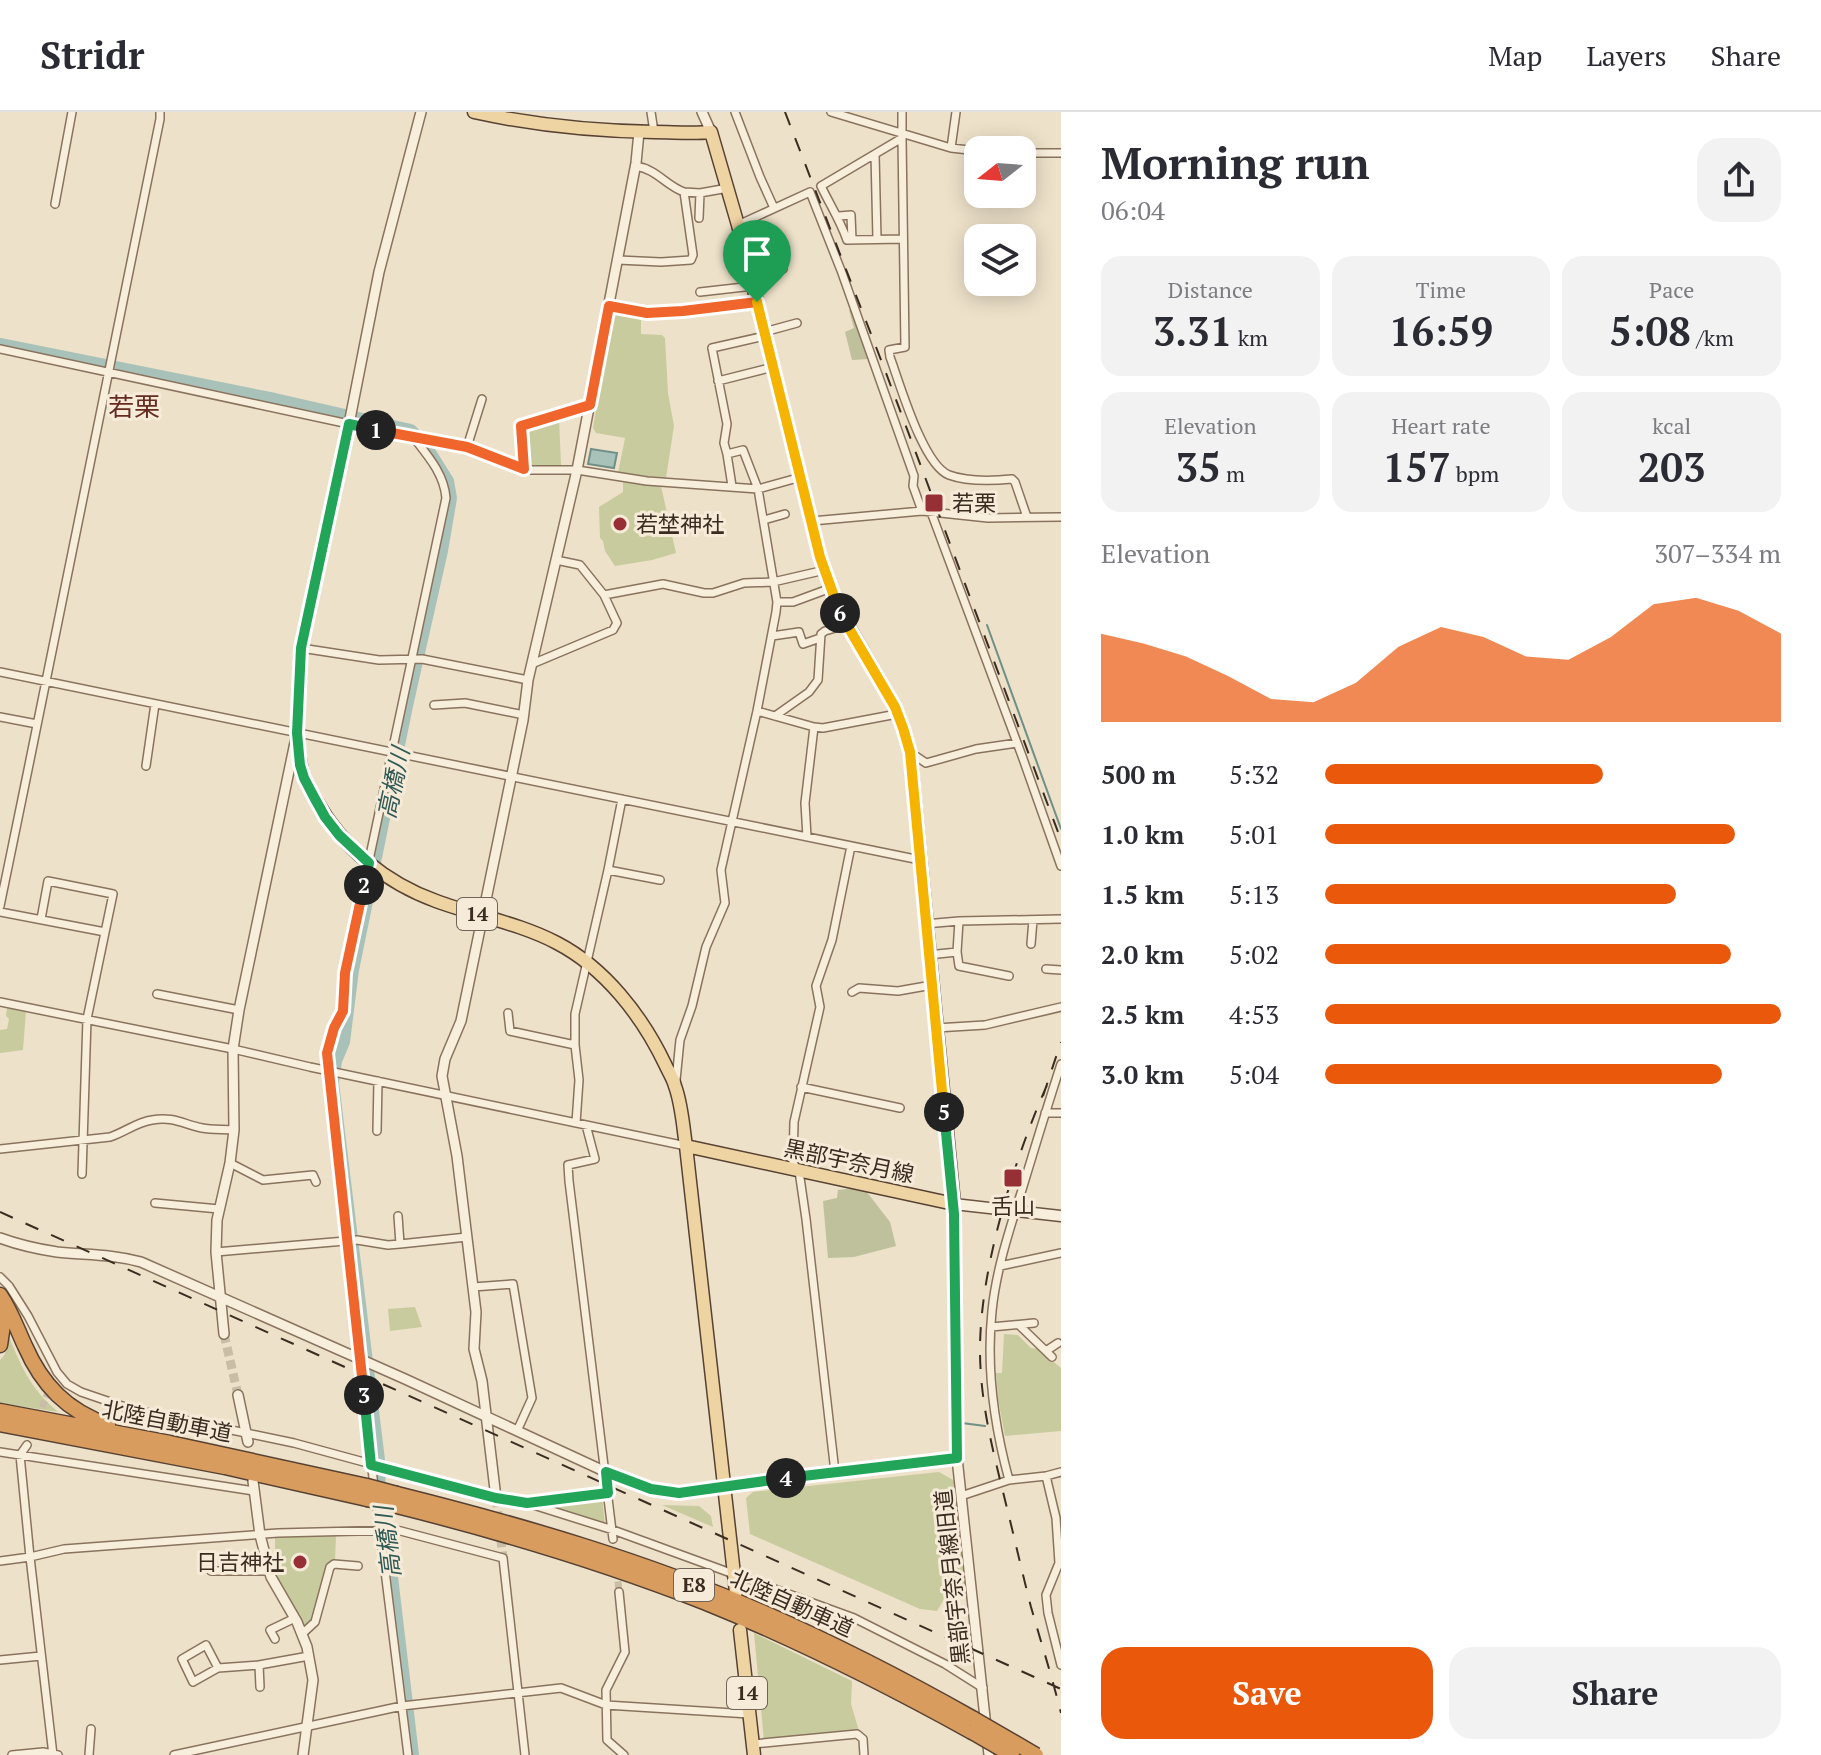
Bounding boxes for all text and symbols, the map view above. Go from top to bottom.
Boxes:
text: Stridr [40,30,145,80]
text: Map [1488,37,1542,74]
text: Layers [1586,37,1667,74]
text: Share [1711,37,1781,74]
text: Morning run [1101,133,1370,192]
north arrow [964,136,1036,208]
map controls [964,136,1036,296]
button: share [1697,138,1781,222]
text: 06:04 [1101,193,1165,227]
pin [723,220,791,302]
button: layers [964,224,1036,296]
icon: arrive [735,232,779,276]
text: Distance [1168,275,1253,304]
text: Time [1416,275,1466,304]
text: Pace [1649,275,1694,304]
text: 3.31 [1153,304,1232,357]
text: 16:59 [1389,304,1493,357]
text: 5:08 [1609,304,1691,357]
text: km [1232,323,1268,352]
text: /km [1691,323,1734,352]
district label: 若栗 [108,389,160,423]
pin: 1 [356,410,396,450]
text: Elevation [1164,411,1257,440]
text: Heart rate [1392,411,1490,440]
text: kcal [1652,411,1691,440]
text: 1 [370,415,382,444]
text: 35 [1176,440,1221,493]
text: 157 [1383,440,1451,493]
text: 203 [1638,440,1706,493]
text: m [1221,459,1245,488]
text: bpm [1451,459,1499,488]
place label: 若栗 [952,488,996,517]
marker: 若栗 [923,492,945,514]
place label: 若埜神社 [636,509,724,538]
marker: 若埜神社 [611,515,629,533]
text: Elevation [1101,536,1210,570]
text: 307–334 m [1654,536,1781,570]
pin: 6 [820,593,860,633]
text: 6 [834,598,846,627]
water label: 高橋川 [370,741,417,821]
text: 500 m [1101,757,1176,791]
text: 5:32 [1229,757,1279,791]
text: 1.0 km [1101,817,1184,851]
text: 5:01 [1229,817,1279,851]
pin: 2 [344,865,384,905]
text: 2 [358,870,370,899]
text: 1.5 km [1101,877,1184,911]
text: 5:13 [1229,877,1279,911]
road number: 14 [457,898,497,930]
text: 2.0 km [1101,937,1184,971]
text: 5:02 [1229,937,1279,971]
text: 2.5 km [1101,997,1184,1031]
text: 4:53 [1229,997,1279,1031]
text: 3.0 km [1101,1057,1184,1091]
text: 5:04 [1229,1057,1279,1091]
pin: 5 [924,1092,964,1132]
text: 5 [938,1097,950,1126]
street label: 黒部宇奈月線 [782,1133,917,1188]
marker: 舌山 [1002,1167,1024,1189]
place label: 舌山 [991,1191,1035,1220]
pin: 3 [344,1375,384,1415]
text: 3 [358,1380,370,1409]
street label: 北陸自動車道 [100,1394,235,1447]
pin: 4 [766,1458,806,1498]
text: 4 [780,1463,792,1492]
street label: 黒部宇奈月線旧道 [928,1488,975,1666]
water label: 高橋川 [366,1501,407,1580]
place label: 日吉神社 [196,1547,284,1576]
marker: 日吉神社 [291,1553,309,1571]
street label: 北陸自動車道 [726,1562,858,1643]
road number: E8 [674,1569,714,1601]
button: Save [1101,1647,1433,1739]
button: Share [1449,1647,1781,1739]
road number: 14 [727,1677,767,1709]

